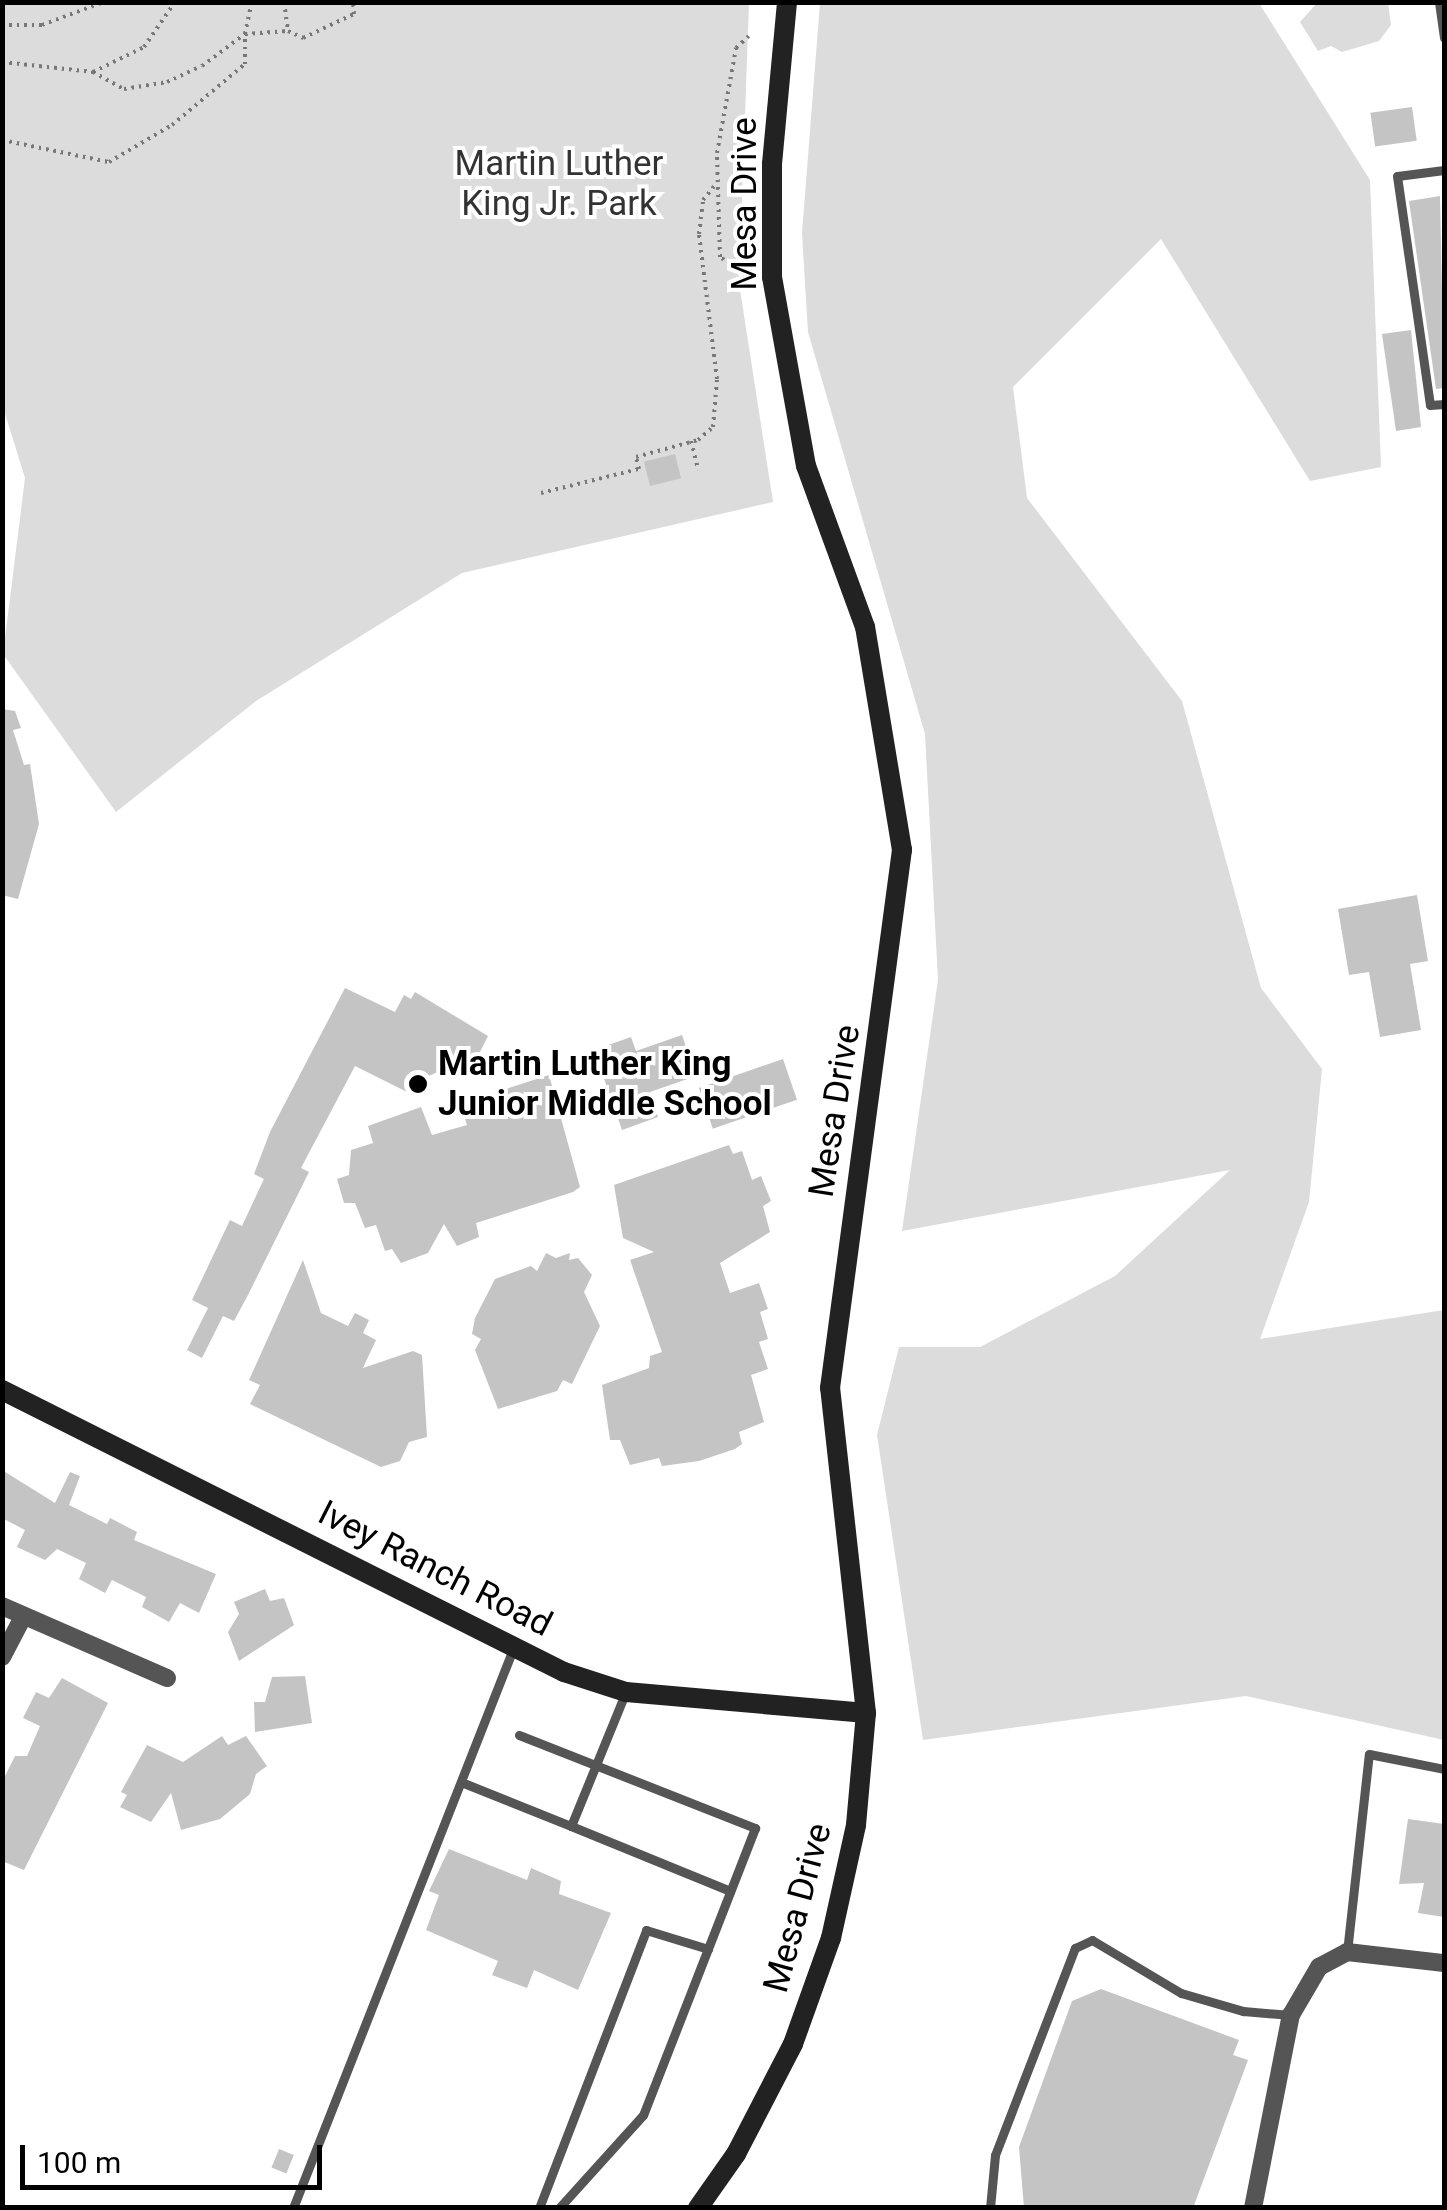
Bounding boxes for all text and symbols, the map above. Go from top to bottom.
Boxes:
street label: Mesa Drive [724,117,766,291]
park label: Martin Luther King Jr. Park [455,143,663,225]
street label: Mesa Drive [801,1022,869,1200]
place label: Martin Luther King Junior Middle School [438,1043,772,1125]
marker: Martin Luther King Junior Middle School [407,1073,429,1095]
street label: Ivey Ranch Road [311,1492,559,1646]
street label: Mesa Drive [755,1819,841,1997]
scale bar [25,2125,328,2187]
text: 100 m [37,2145,121,2180]

